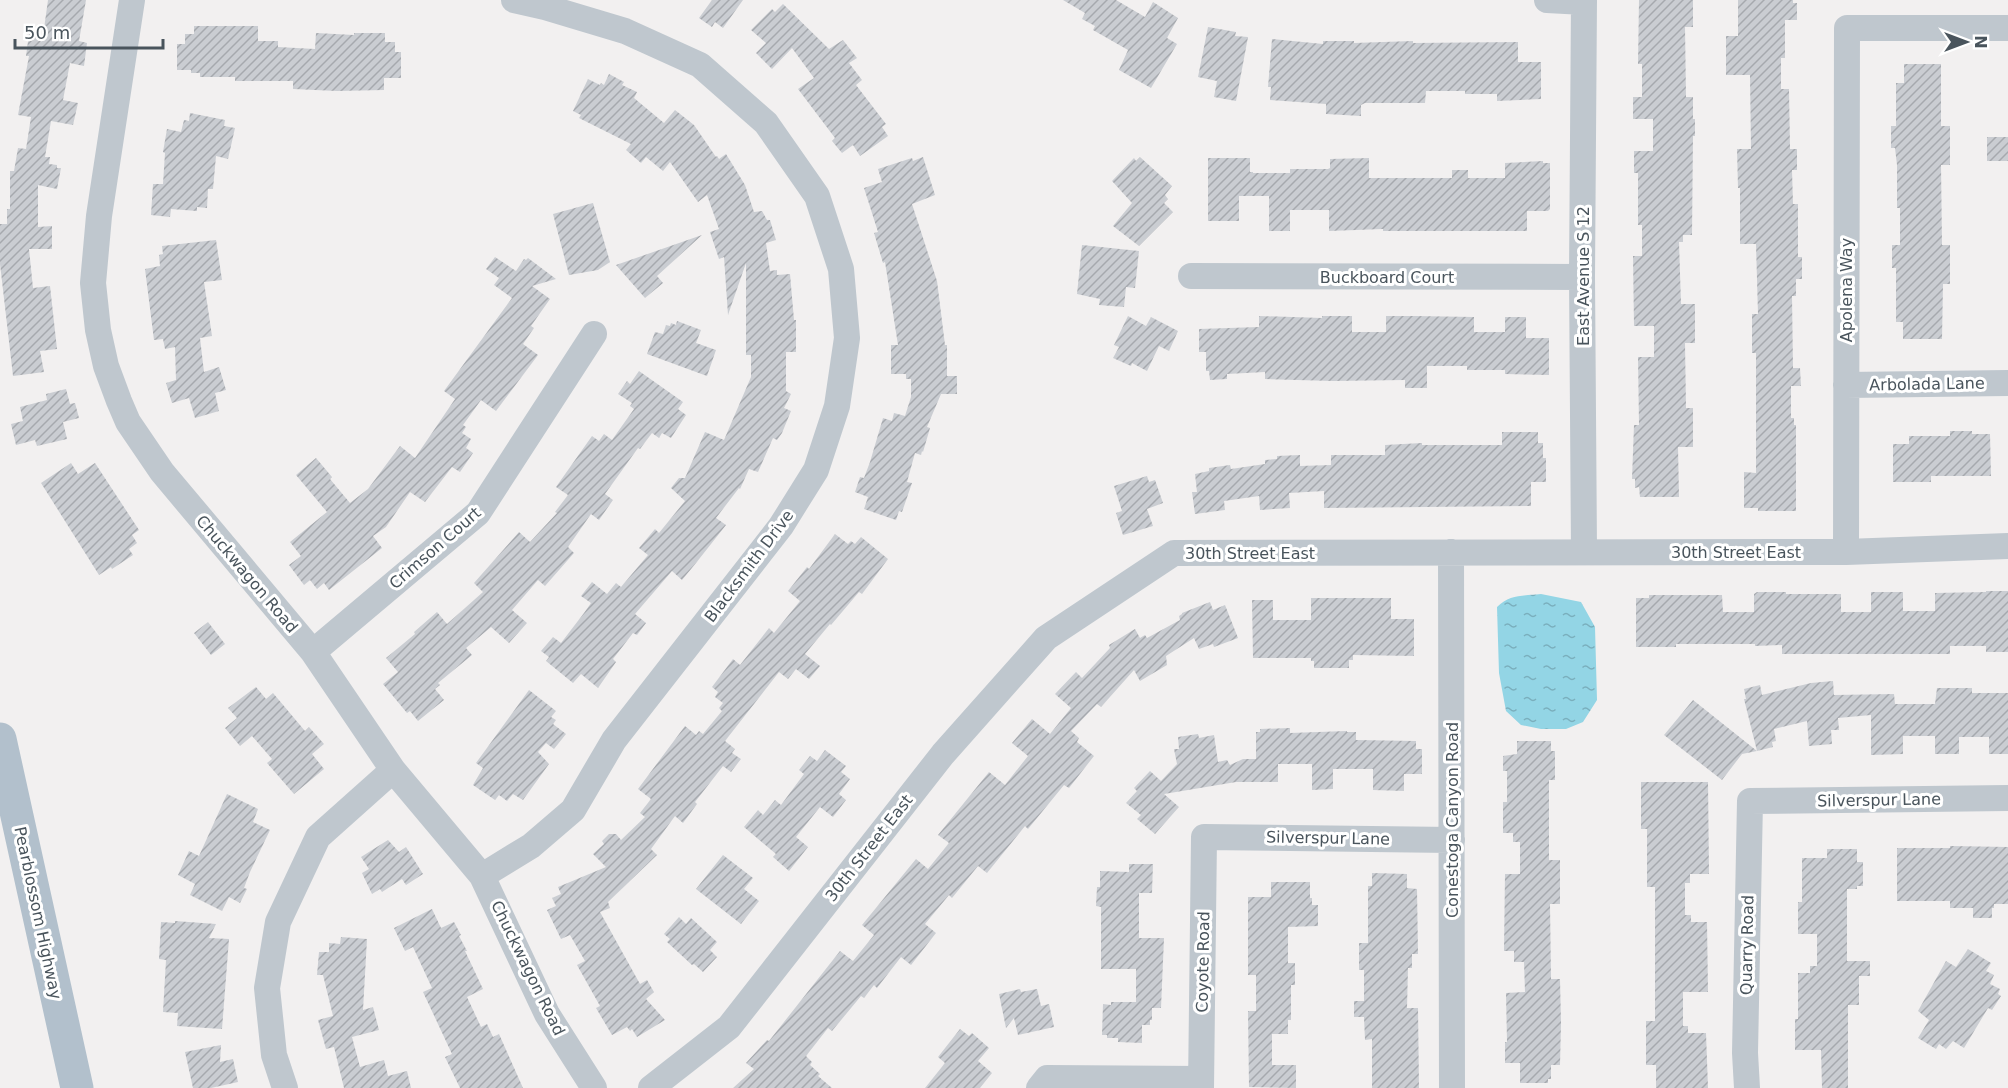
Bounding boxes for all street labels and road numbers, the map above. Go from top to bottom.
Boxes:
street label: East Avenue S 12 [1574,206,1593,346]
street label: Apolena Way [1837,238,1856,342]
street label: Buckboard Court [1320,268,1454,287]
street label: Arbolada Lane [1869,373,1985,395]
street label: Crimson Court [385,503,485,593]
street label: Blacksmith Drive [701,506,797,626]
street label: Chuckwagon Road [192,511,302,637]
street label: 30th Street East [1671,543,1801,562]
street label: 30th Street East [1185,544,1315,563]
street label: Conestoga Canyon Road [1443,722,1462,918]
street label: Silverspur Lane [1817,789,1941,811]
street label: 30th Street East [821,791,917,905]
street label: Pearblossom Highway [10,825,66,1001]
street label: Silverspur Lane [1266,827,1390,849]
street label: Quarry Road [1737,895,1757,995]
street label: Chuckwagon Road [487,897,569,1039]
street label: Coyote Road [1193,911,1213,1013]

